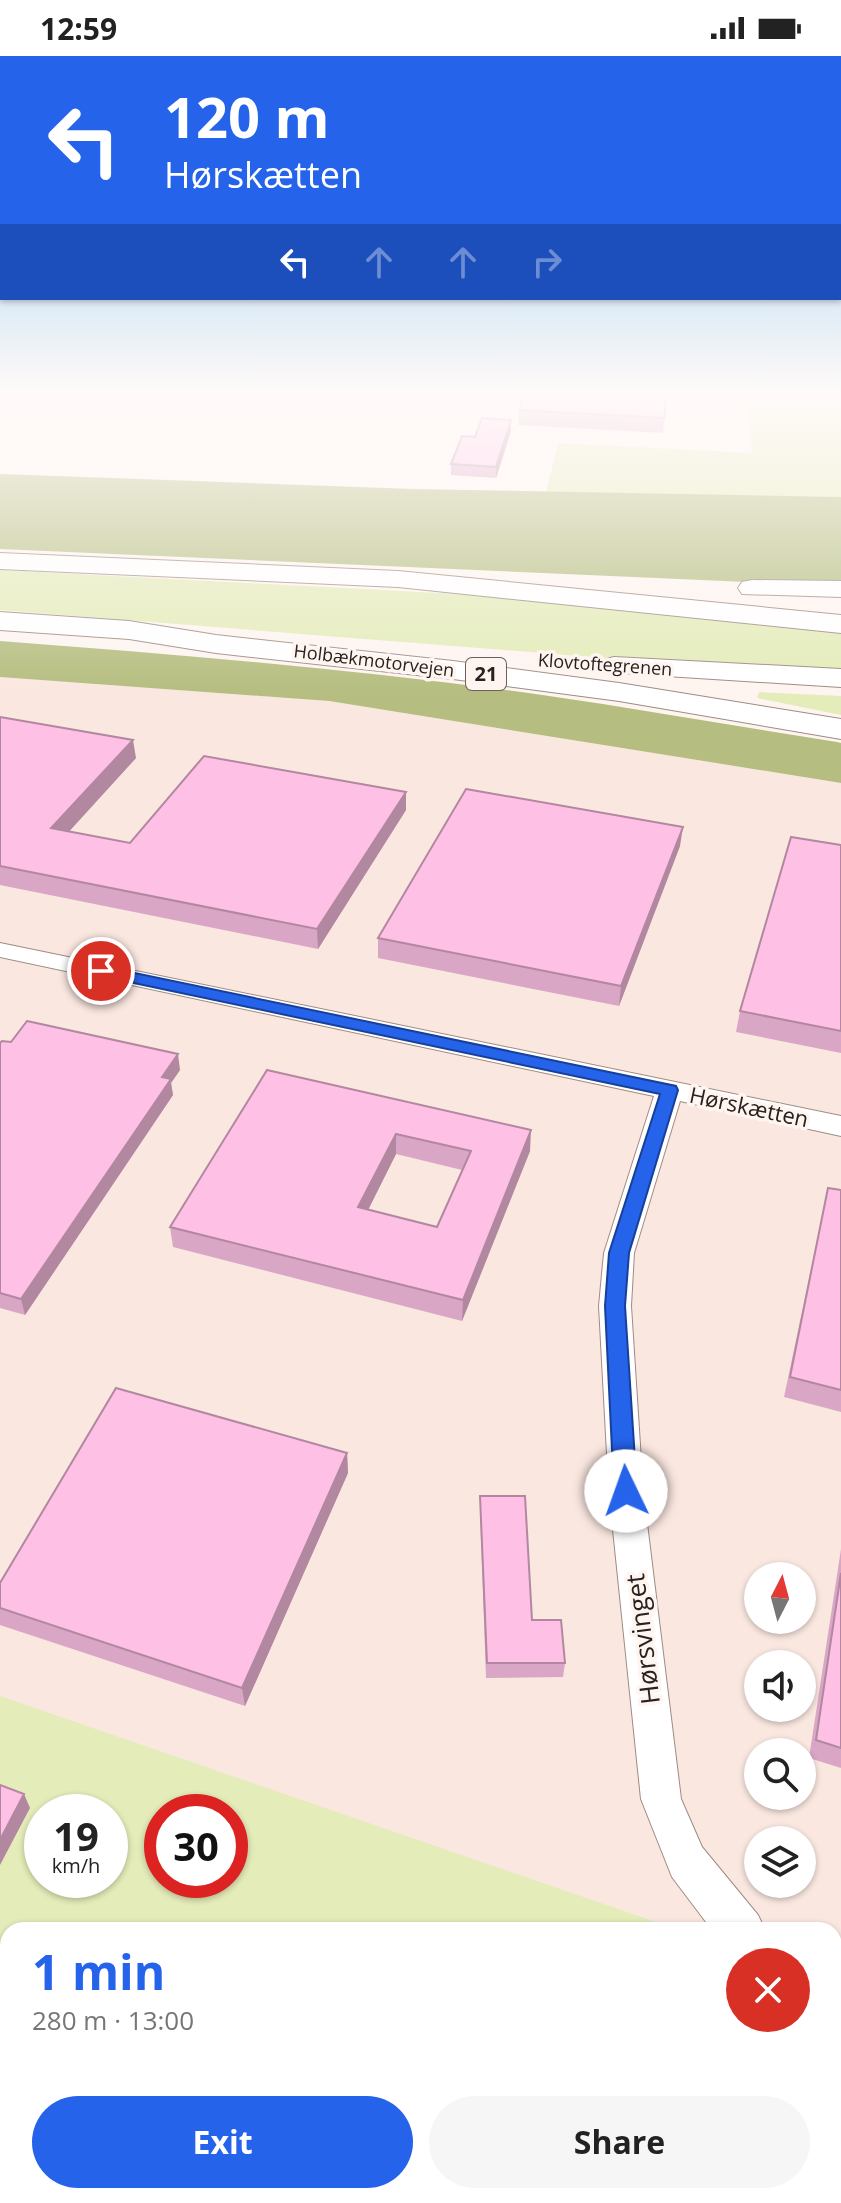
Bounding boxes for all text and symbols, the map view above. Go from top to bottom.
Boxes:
text: 12:59 [40,8,117,49]
text: 120 m [164,78,330,154]
icon: left [32,88,136,192]
text: Hørskætten [164,150,362,199]
icon: left [273,240,317,284]
icon: ahead [357,240,401,284]
icon: ahead [441,240,485,284]
icon: right [525,240,569,284]
street label: Holbækmotorvejen [292,638,456,682]
street label: Klovtoftegrenen [537,647,673,681]
road number: 21 [466,658,506,690]
pin [67,937,135,1005]
icon: arrive [79,949,123,993]
street label: Hørskætten [687,1079,812,1133]
position arrow [584,1449,668,1533]
north arrow [744,1562,816,1634]
map controls [744,1562,816,1898]
street label: Hørsvinget [616,1572,668,1706]
button: sound [744,1650,816,1722]
button: search [744,1738,816,1810]
speed limit sign: 30 [144,1794,248,1898]
text: 19 [53,1808,99,1863]
button: layers [744,1826,816,1898]
text: km/h [52,1852,100,1879]
text: 1 min [32,1939,165,2004]
button: close [726,1948,810,2032]
text: 280 m · 13:00 [32,2002,194,2038]
button: Exit [32,2096,413,2188]
button: Share [429,2096,810,2188]

